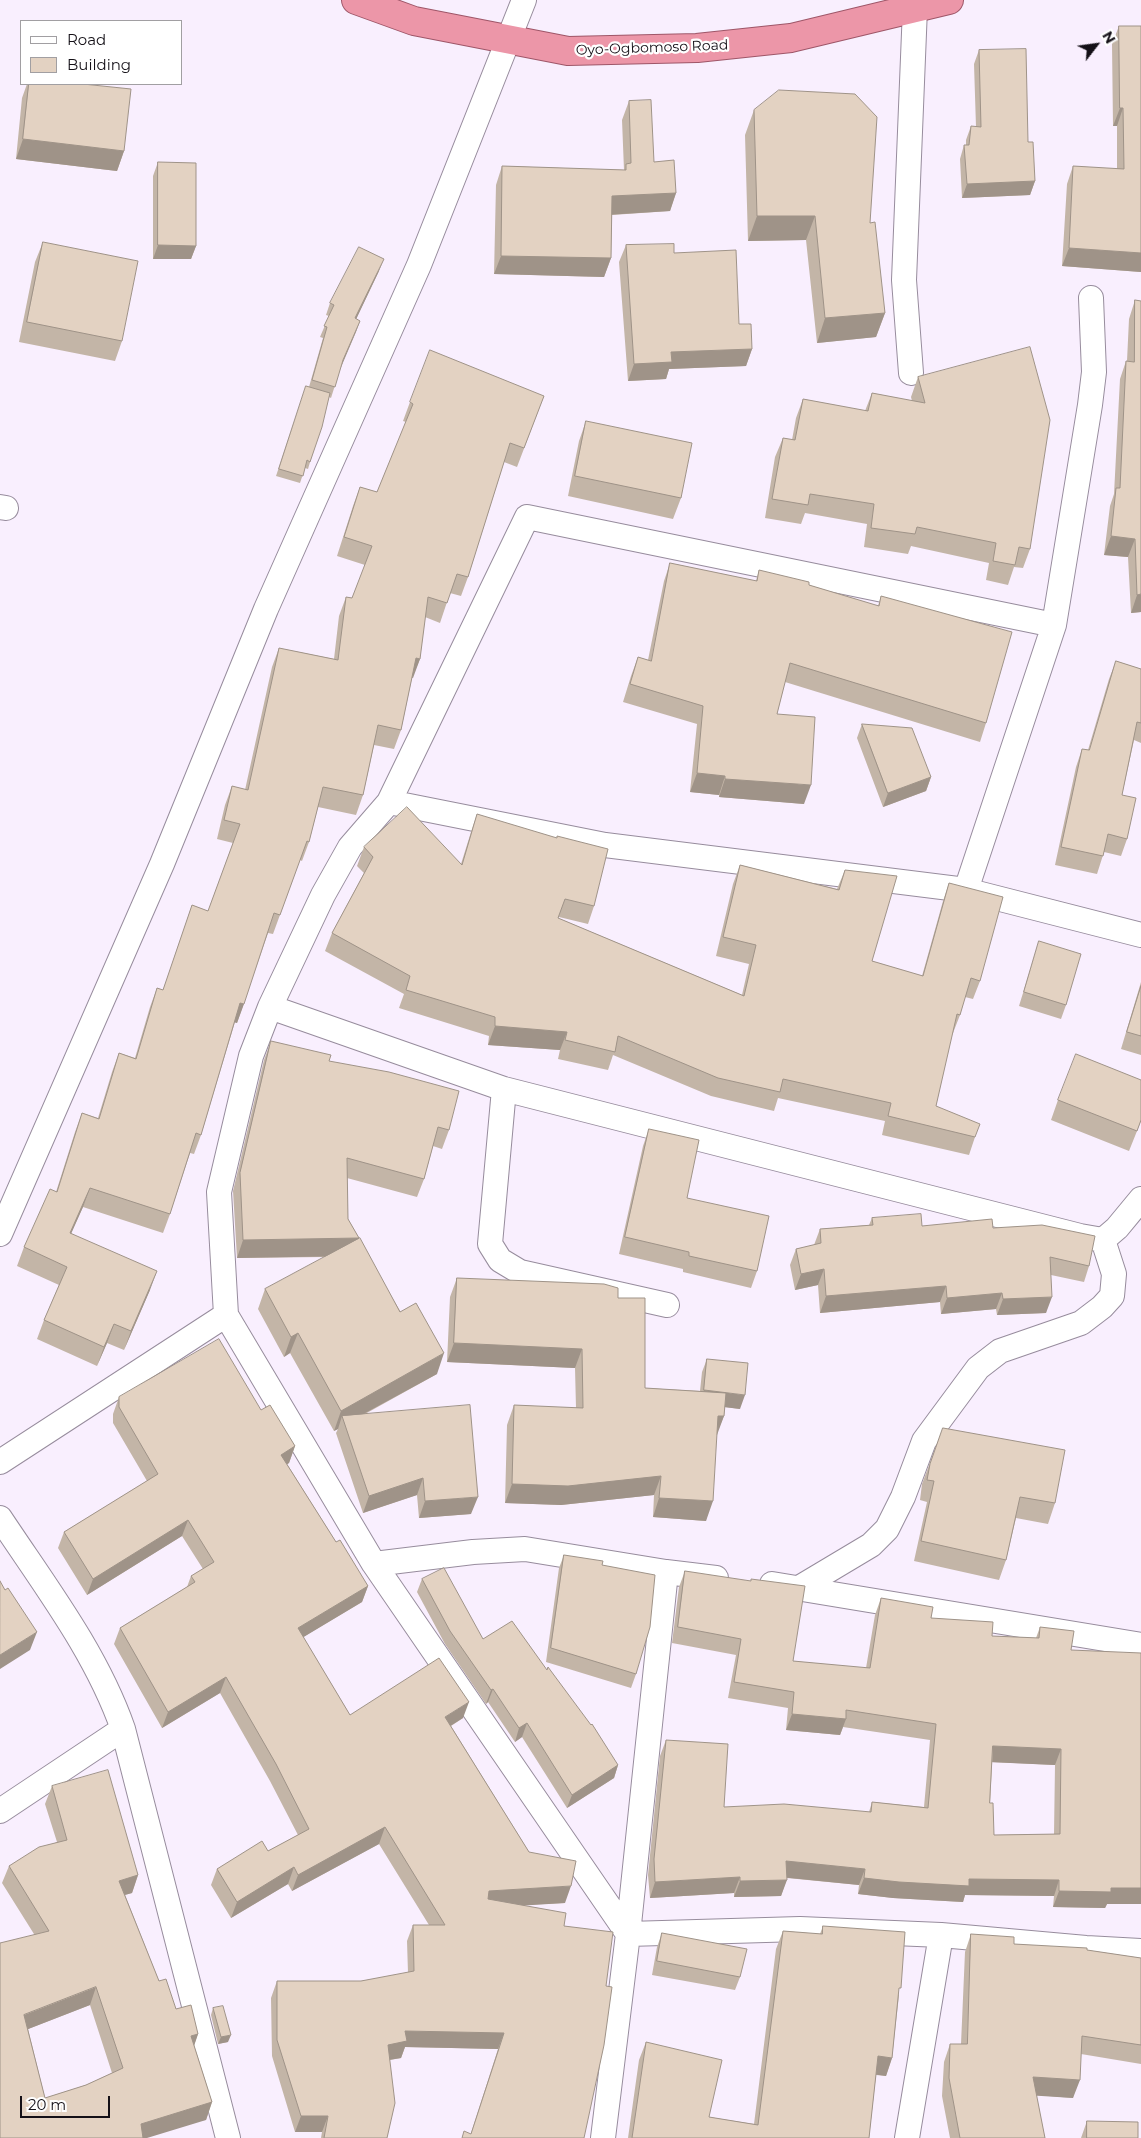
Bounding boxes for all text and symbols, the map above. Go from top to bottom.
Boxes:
legend [20,20,182,85]
north arrow [1071,20,1121,70]
text: N [1098,28,1120,47]
text: Road [67,30,106,49]
street label: Oyo-Ogbomoso Road [575,37,729,59]
text: Building [67,55,131,74]
scale bar [22,2086,112,2118]
text: 20 m [28,2095,66,2114]

